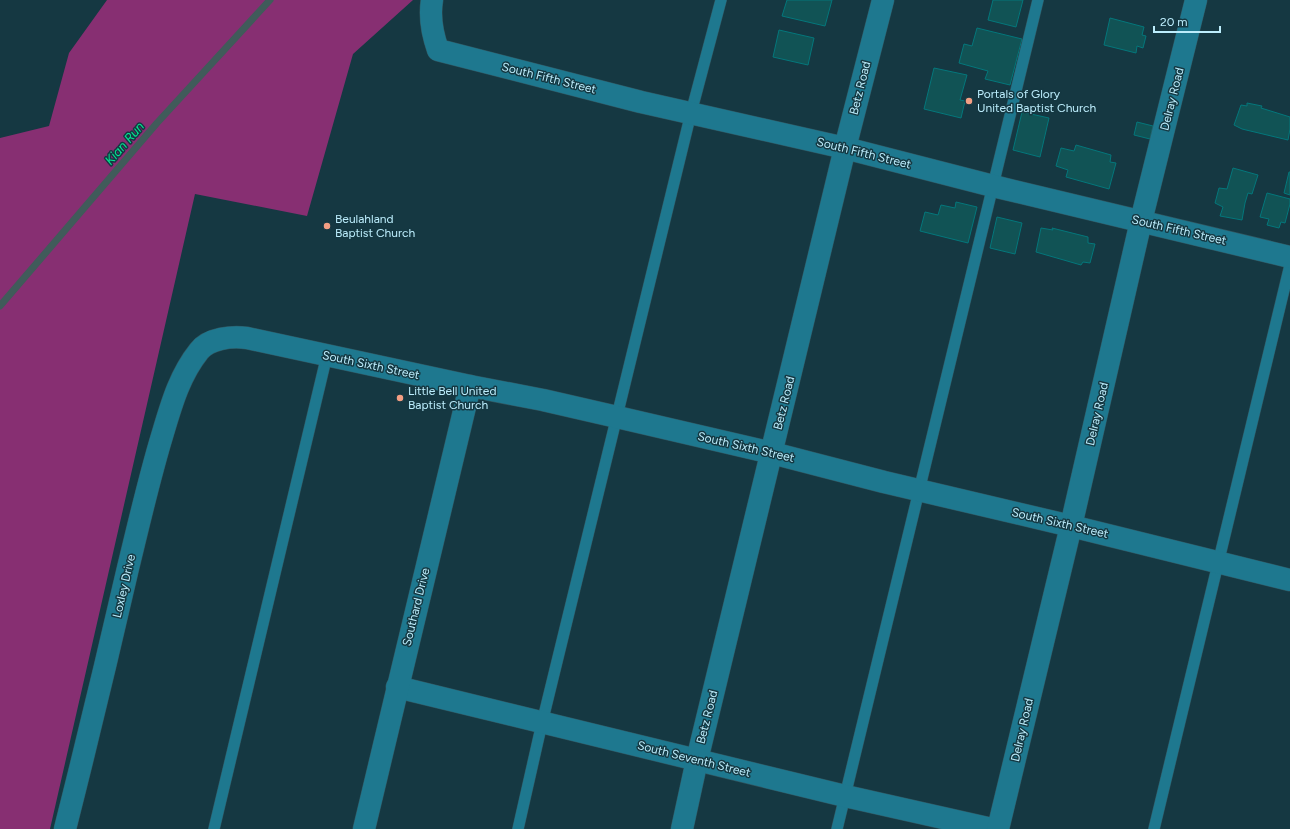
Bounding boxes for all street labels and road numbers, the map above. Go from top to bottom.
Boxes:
street label: South Fifth Street [500,60,598,97]
street label: Betz Road [847,60,873,116]
street label: Delray Road [1157,66,1187,132]
street label: South Fifth Street [815,135,913,172]
street label: South Fifth Street [1130,212,1228,248]
street label: South Sixth Street [321,348,421,382]
street label: Betz Road [771,375,797,431]
street label: Delray Road [1083,381,1111,447]
street label: South Sixth Street [696,429,796,465]
street label: South Sixth Street [1010,505,1110,541]
street label: Loxley Drive [110,552,138,619]
street label: Southard Drive [400,566,433,648]
street label: Betz Road [694,689,720,745]
street label: Delray Road [1008,697,1036,763]
street label: South Seventh Street [636,738,752,780]

